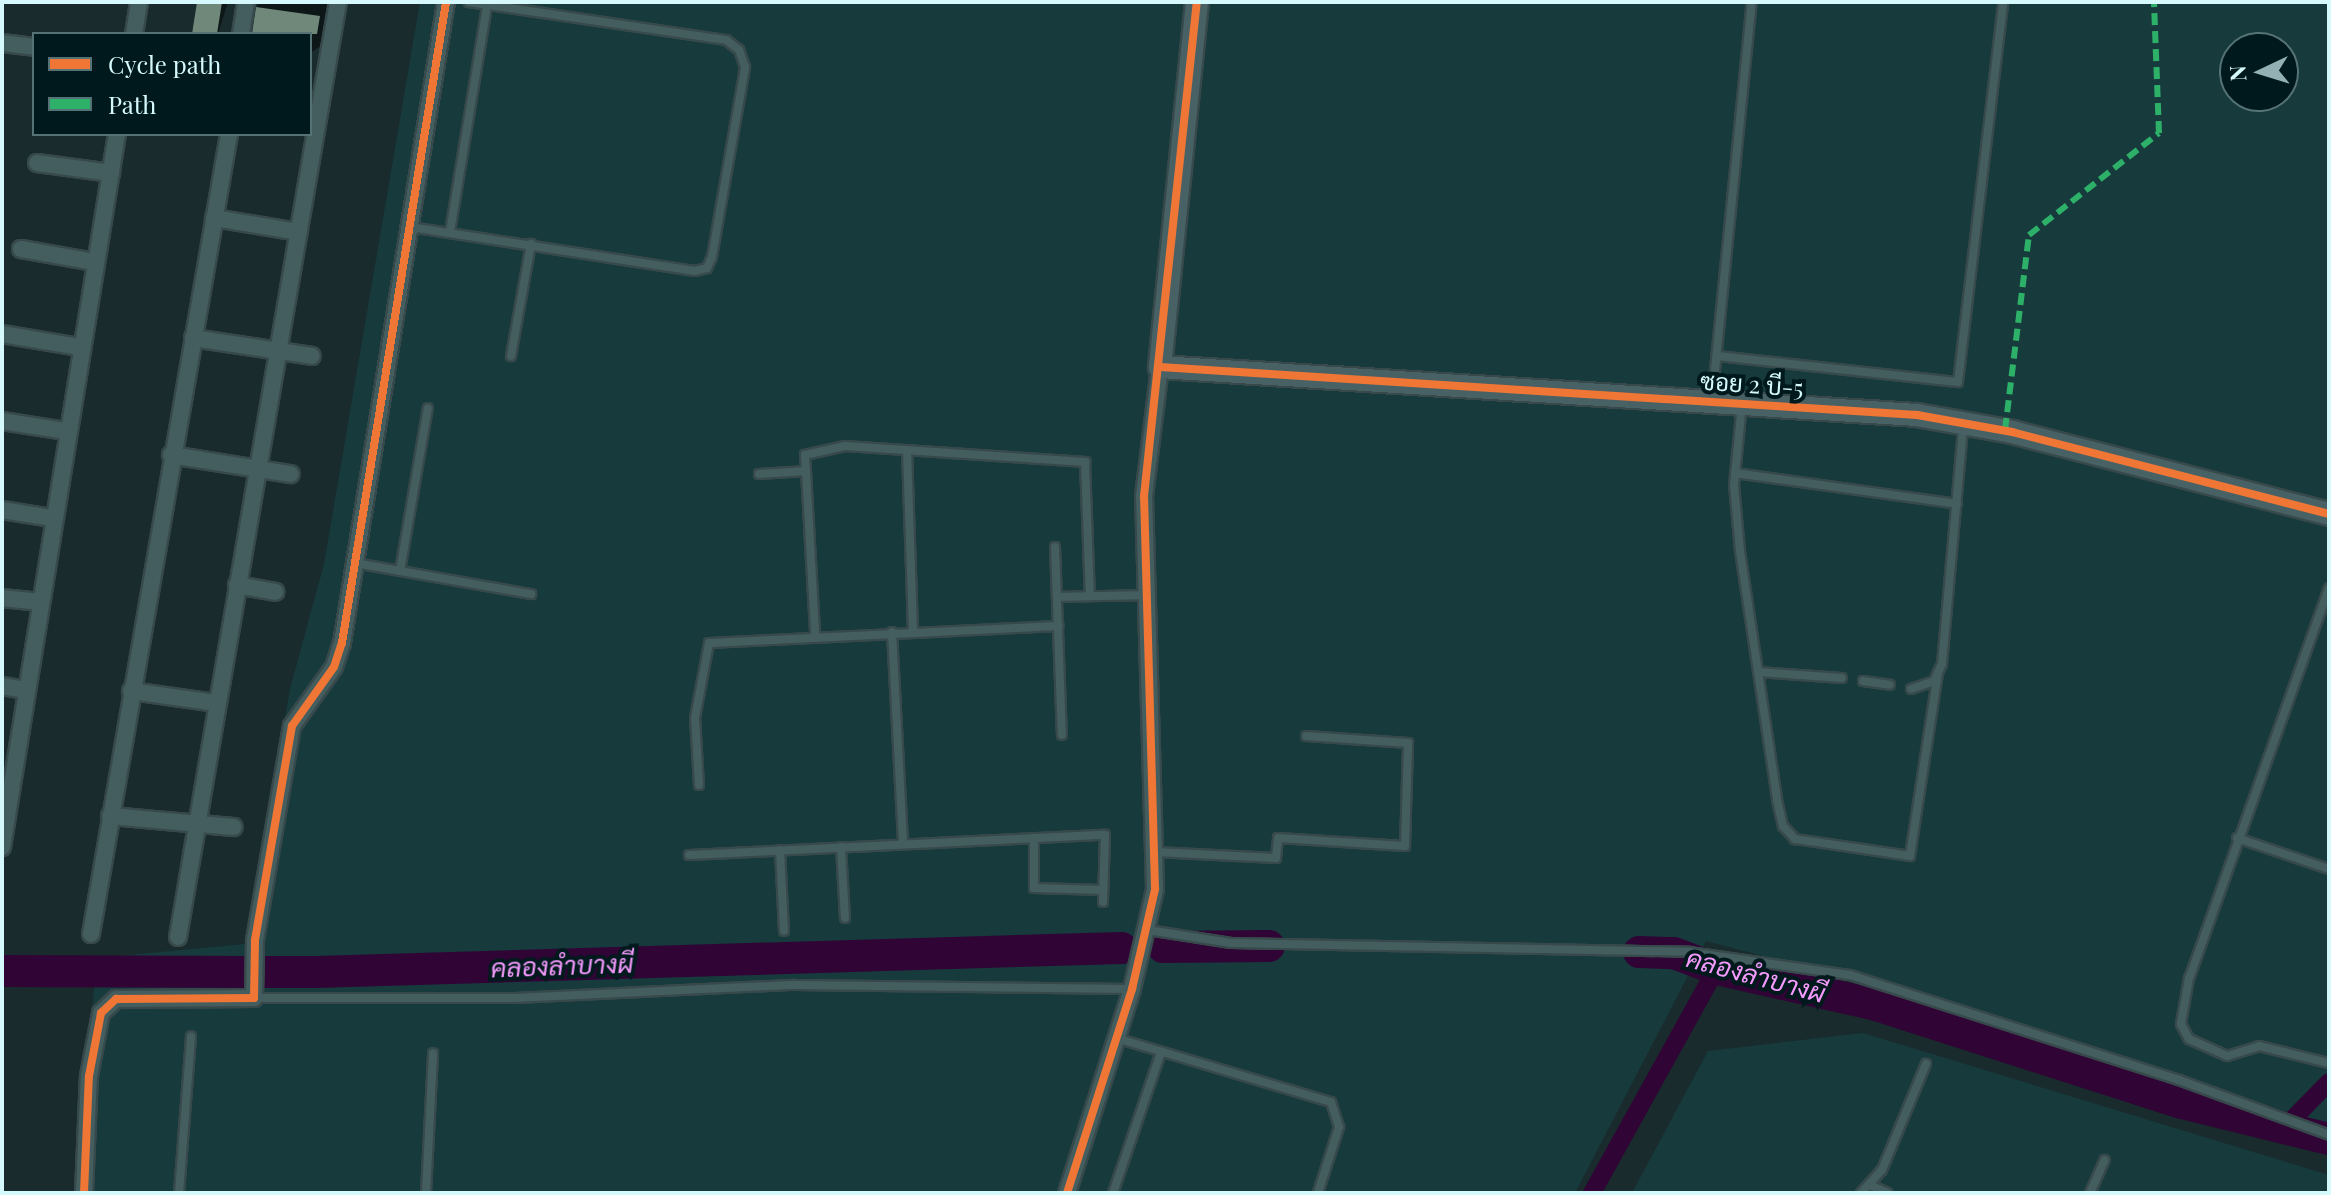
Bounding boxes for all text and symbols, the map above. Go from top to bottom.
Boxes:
legend [32,32,312,136]
north arrow [2219,32,2299,112]
text: Cycle path [108,48,221,80]
text: N [2222,65,2253,83]
text: Path [108,88,156,120]
street label: ซอย 2 บี-5 [1699,366,1805,402]
water label: คลองลำบางผี [1683,941,1829,1009]
water label: คลองลำบางผี [490,947,634,983]

